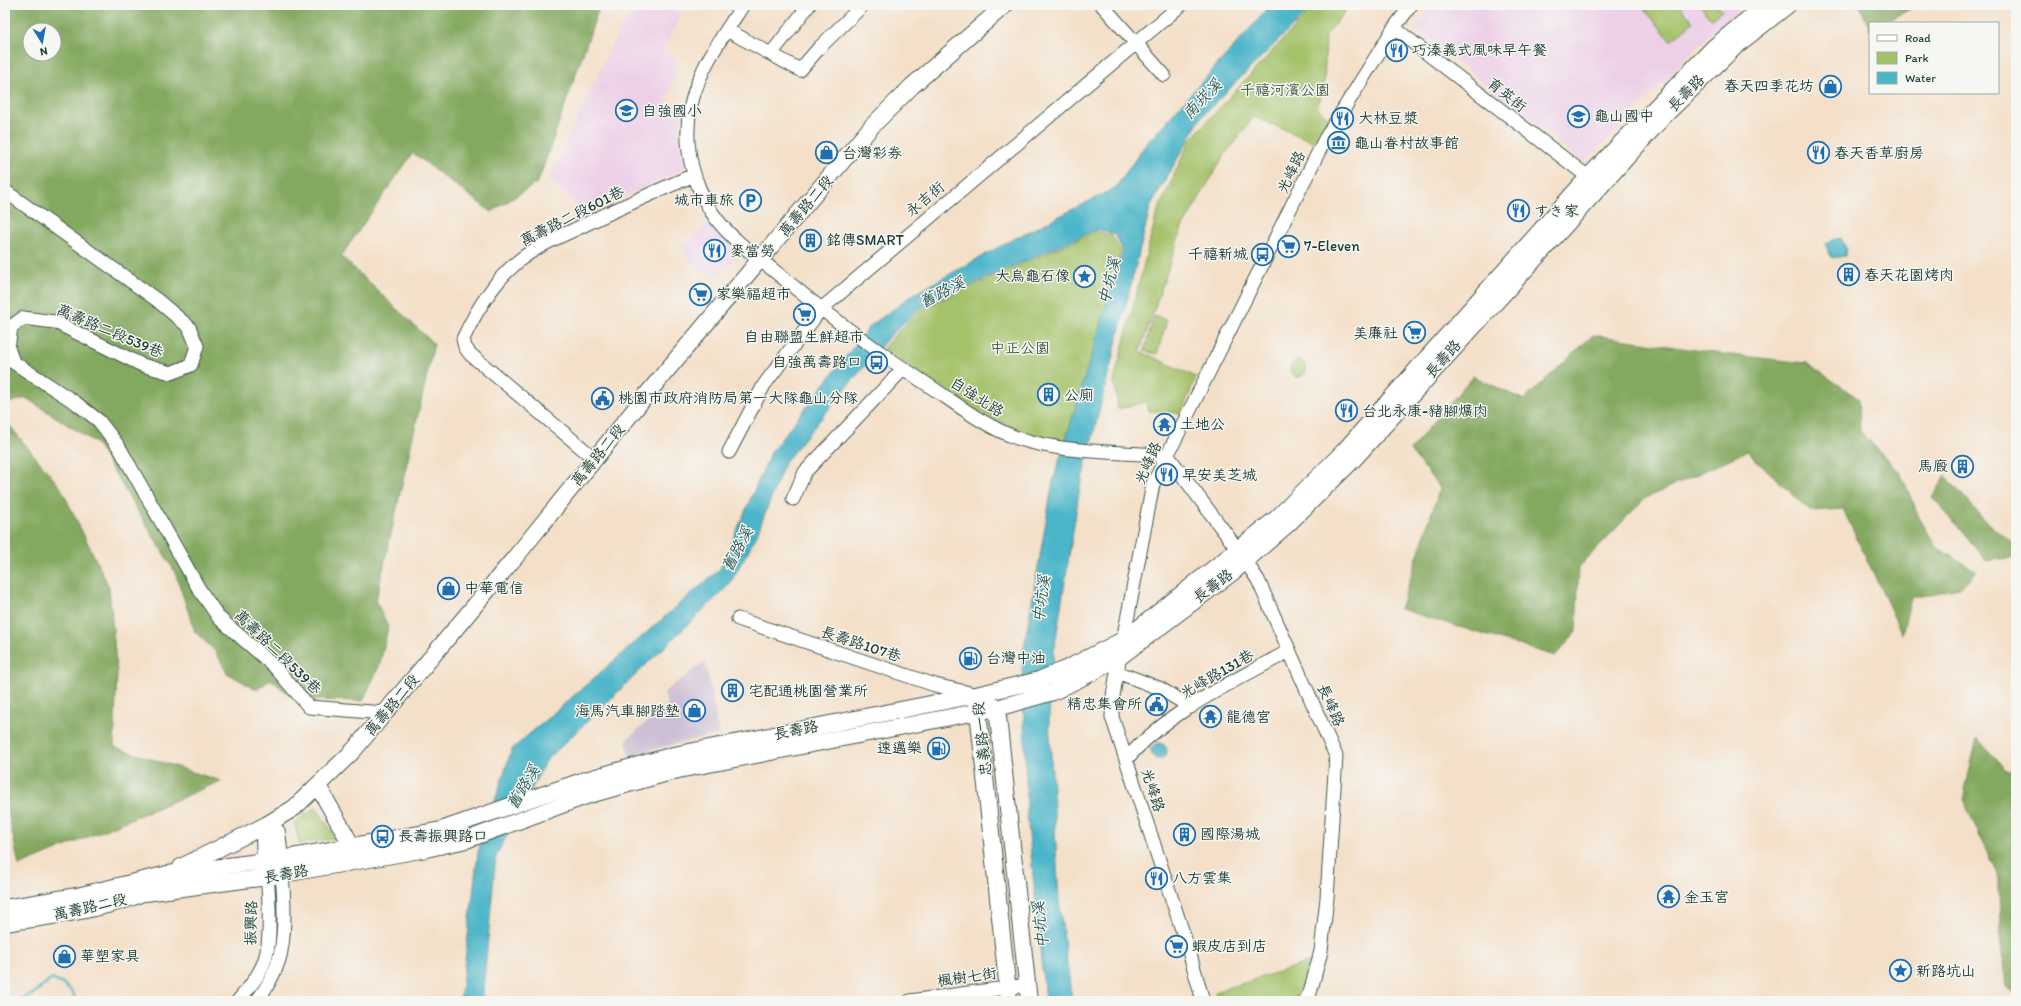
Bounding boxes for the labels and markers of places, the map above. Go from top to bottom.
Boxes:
restaurant icon: 巧溱義式風味早午餐 [1384,37,1410,63]
place label: 巧溱義式風味早午餐 [1412,41,1547,59]
shop icon: 春天四季花坊 [1817,73,1843,99]
place label: 春天四季花坊 [1724,77,1814,95]
school or university icon: 自強國小 [614,98,640,124]
place label: 自強國小 [642,102,702,120]
school or university icon: 龜山國中 [1565,103,1591,129]
restaurant icon: 大林豆漿 [1330,105,1356,131]
place label: 龜山國中 [1594,107,1654,125]
place label: 大林豆漿 [1358,109,1418,127]
museum icon: 龜山眷村故事館 [1326,130,1352,156]
place label: 龜山眷村故事館 [1354,134,1459,152]
shop icon: 台灣彩券 [814,140,840,166]
restaurant icon: 春天香草廚房 [1806,140,1832,166]
place label: 台灣彩券 [842,144,902,162]
place label: 春天香草廚房 [1834,144,1924,162]
parking icon: 城市車旅 [737,187,763,213]
place label: 城市車旅 [674,191,734,209]
restaurant icon: すき家 [1506,198,1532,224]
place label: すき家 [1534,202,1579,220]
building icon: 銘傳SMART [797,227,823,253]
place label: 銘傳SMART [826,231,904,249]
supermarket icon: 7-Eleven [1275,233,1301,259]
place label: 7-Eleven [1304,237,1360,255]
restaurant icon: 麥當勞 [701,238,727,264]
bus stop icon: 千禧新城 [1250,241,1276,267]
place label: 麥當勞 [730,242,775,260]
place label: 千禧新城 [1188,245,1248,263]
building icon: 春天花園烤肉 [1835,262,1861,288]
place icon: 大烏龜石像 [1072,263,1098,289]
place label: 春天花園烤肉 [1864,266,1954,284]
place label: 大烏龜石像 [995,267,1070,285]
supermarket icon: 家樂福超市 [687,281,713,307]
place label: 家樂福超市 [716,285,791,303]
supermarket icon: 自由聯盟生鮮超市 [791,301,817,327]
supermarket icon: 美廉社 [1401,320,1427,346]
place label: 美廉社 [1353,324,1398,342]
place label: 自由聯盟生鮮超市 [744,328,864,346]
bus stop icon: 自強萬壽路口 [864,349,890,375]
place label: 自強萬壽路口 [772,353,862,371]
building icon: 公廁 [1035,382,1061,408]
public building icon: 桃園市政府消防局第一大隊龜山分隊 [590,385,616,411]
place label: 公廁 [1064,386,1094,404]
place label: 桃園市政府消防局第一大隊龜山分隊 [618,389,858,407]
restaurant icon: 台北永康-豬腳爌肉 [1334,398,1360,424]
place label: 台北永康-豬腳爌肉 [1362,402,1488,420]
temple icon: 土地公 [1151,411,1177,437]
place label: 土地公 [1180,415,1225,433]
building icon: 馬廄 [1950,453,1976,479]
place label: 馬廄 [1918,457,1948,475]
restaurant icon: 早安美芝城 [1153,462,1179,488]
place label: 早安美芝城 [1182,466,1257,484]
shop icon: 中華電信 [436,575,462,601]
place label: 中華電信 [464,579,524,597]
fuel station icon: 台灣中油 [957,645,983,671]
place label: 台灣中油 [986,649,1046,667]
building icon: 宅配通桃園營業所 [720,678,746,704]
place label: 宅配通桃園營業所 [748,682,868,700]
public building icon: 精忠集會所 [1144,691,1170,717]
place label: 精忠集會所 [1067,695,1142,713]
shop icon: 海馬汽車腳踏墊 [682,698,708,724]
place label: 海馬汽車腳踏墊 [575,702,680,720]
temple icon: 龍德宮 [1197,704,1223,730]
place label: 龍德宮 [1226,708,1271,726]
fuel station icon: 速邁樂 [925,735,951,761]
place label: 速邁樂 [877,739,922,757]
building icon: 國際湯城 [1171,821,1197,847]
bus stop icon: 長壽振興路口 [370,823,396,849]
place label: 國際湯城 [1200,825,1260,843]
place label: 長壽振興路口 [398,827,488,845]
restaurant icon: 八方雲集 [1143,865,1169,891]
place label: 八方雲集 [1172,869,1232,887]
temple icon: 金玉宮 [1656,884,1682,910]
place label: 金玉宮 [1684,888,1729,906]
supermarket icon: 蝦皮店到店 [1164,933,1190,959]
place label: 蝦皮店到店 [1192,937,1267,955]
shop icon: 華塑家具 [51,943,77,969]
place label: 華塑家具 [80,947,140,965]
place icon: 新路坑山 [1888,958,1914,984]
place label: 新路坑山 [1916,962,1976,980]

